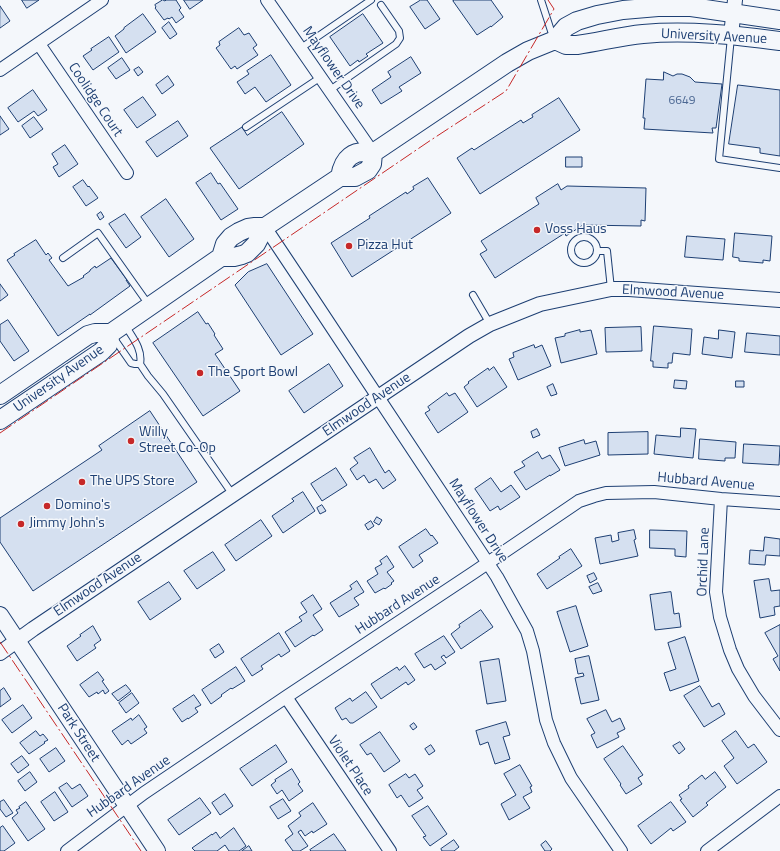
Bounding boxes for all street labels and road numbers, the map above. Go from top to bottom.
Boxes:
street label: Mayflower Drive [298,24,368,112]
street label: University Avenue [661,26,767,48]
street label: Coolidge Court [64,60,126,140]
street label: Elmwood Avenue [621,282,725,304]
street label: University Avenue [11,342,107,416]
street label: Elmwood Avenue [320,369,414,441]
street label: Hubbard Avenue [657,469,755,495]
street label: Mayflower Drive [445,476,511,566]
street label: Orchid Lane [694,527,714,597]
street label: Elmwood Avenue [51,549,145,621]
street label: Hubbard Avenue [353,571,443,639]
street label: Park Street [53,701,103,765]
street label: Violet Place [324,733,376,799]
street label: Hubbard Avenue [84,752,174,822]

